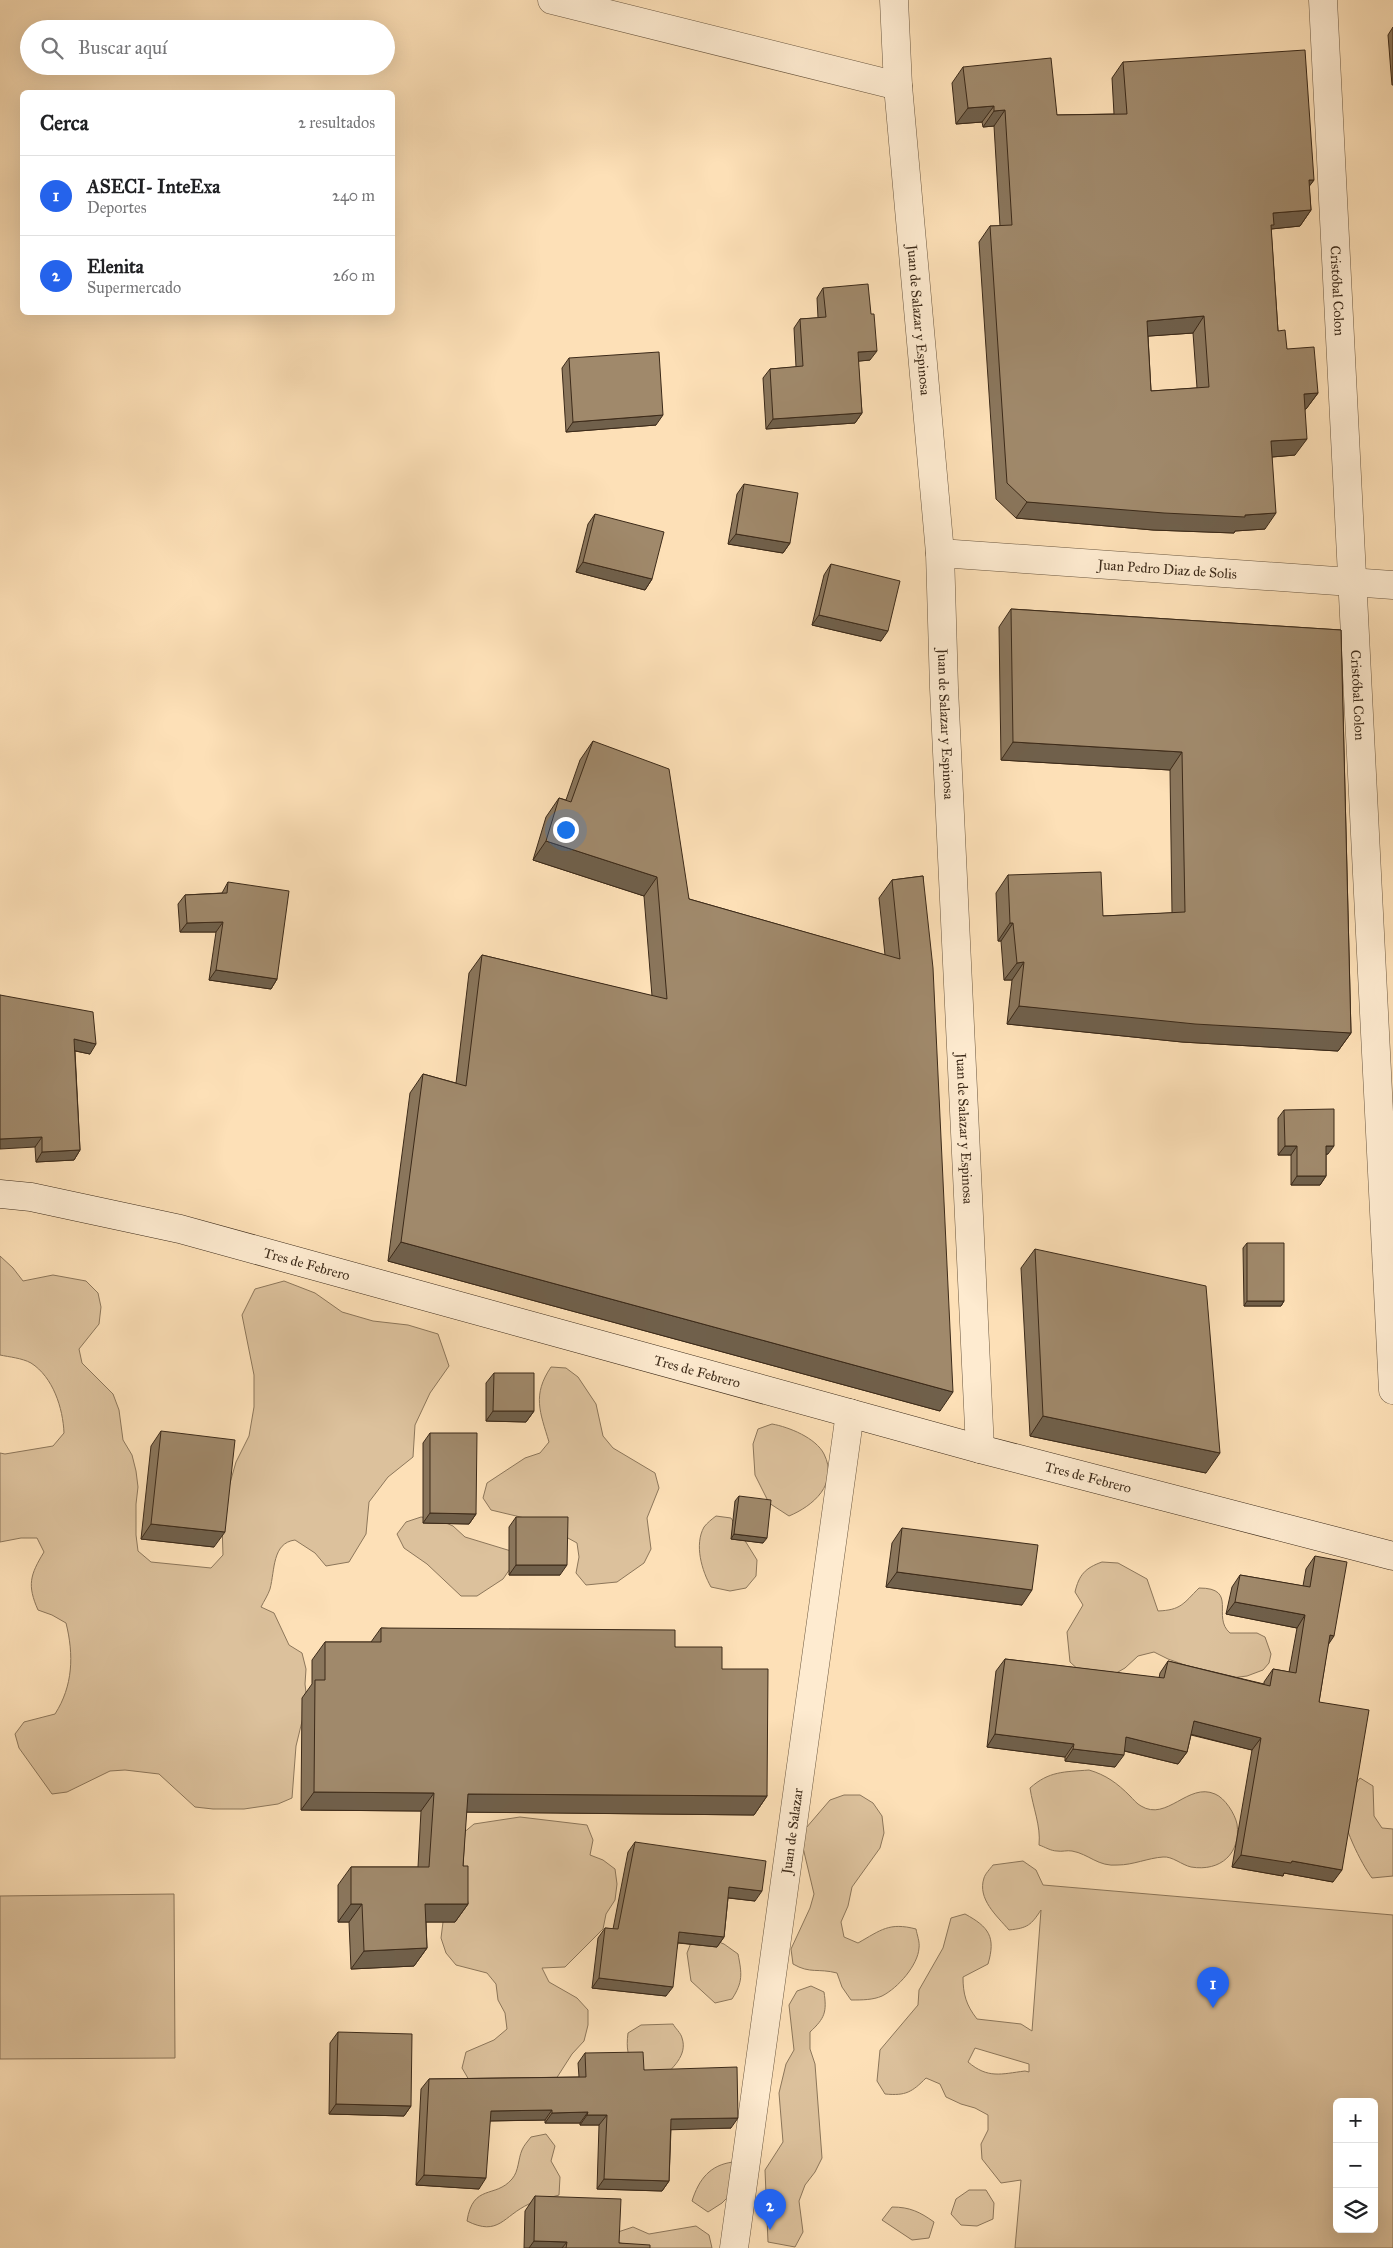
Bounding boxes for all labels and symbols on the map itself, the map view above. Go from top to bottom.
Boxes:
street label: Juan de Salazar y Espinosa [903,242,934,396]
street label: Cristóbal Colon [1327,245,1348,337]
street label: Juan Pedro Diaz de Solis [1095,556,1238,582]
street label: Juan de Salazar y Espinosa [933,646,958,800]
street label: Cristóbal Colon [1347,649,1369,741]
your location [553,817,579,843]
street label: Juan de Salazar y Espinosa [952,1051,977,1204]
street label: Tres de Febrero [262,1244,352,1284]
street label: Tres de Febrero [652,1351,742,1391]
street label: Tres de Febrero [1043,1458,1133,1496]
street label: Juan de Salazar [777,1786,806,1877]
pin: 1 [1197,1967,1229,2008]
pin: 2 [754,2189,786,2230]

